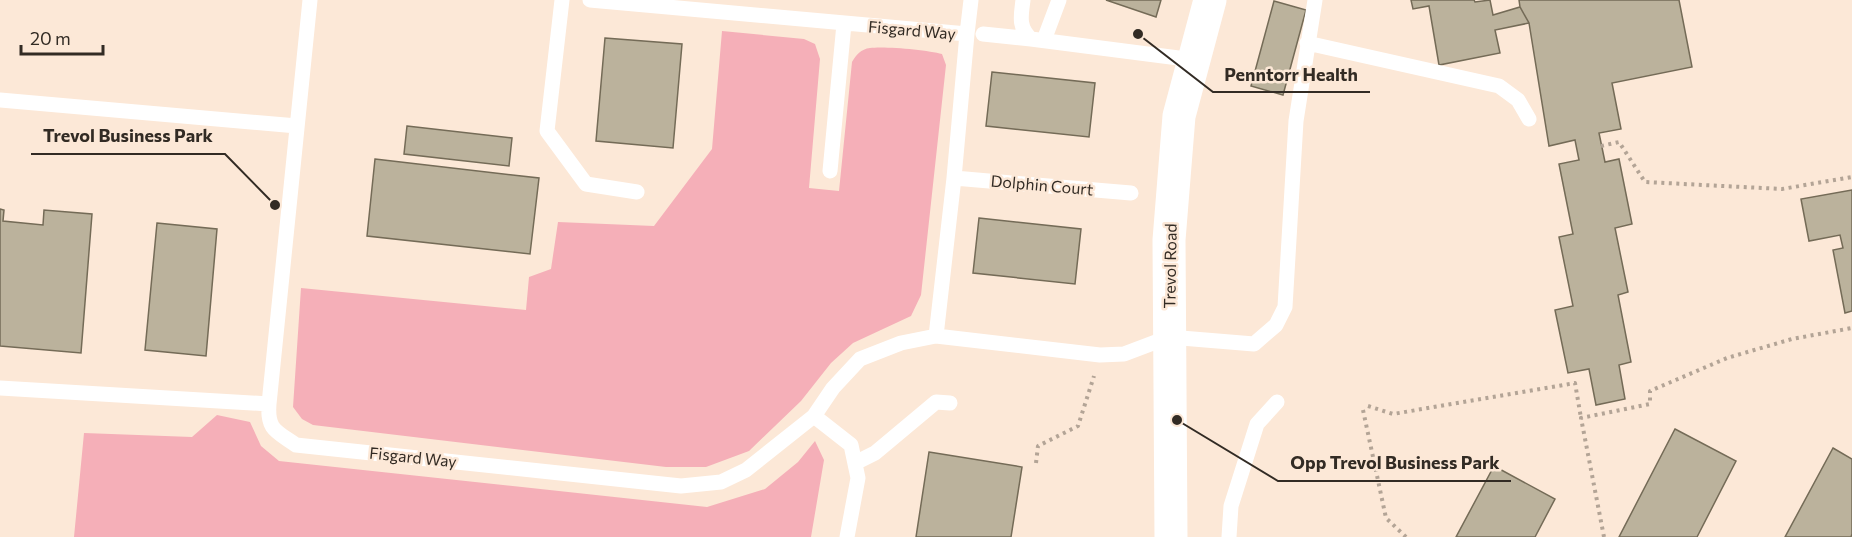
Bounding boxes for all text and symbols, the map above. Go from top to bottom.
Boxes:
street label: Fisgard Way [867,16,957,43]
scale bar [21,18,104,56]
text: 20 m [30,27,71,49]
callout: Penntorr Health [1213,56,1370,92]
text: Penntorr Health [1224,63,1358,85]
callout: Trevol Business Park [31,118,225,154]
text: Trevol Business Park [43,124,214,146]
street label: Dolphin Court [990,171,1095,198]
street label: Trevol Road [1159,223,1180,309]
street label: Fisgard Way [368,442,458,471]
callout: Opp Trevol Business Park [1278,445,1511,481]
text: Opp Trevol Business Park [1290,451,1500,473]

